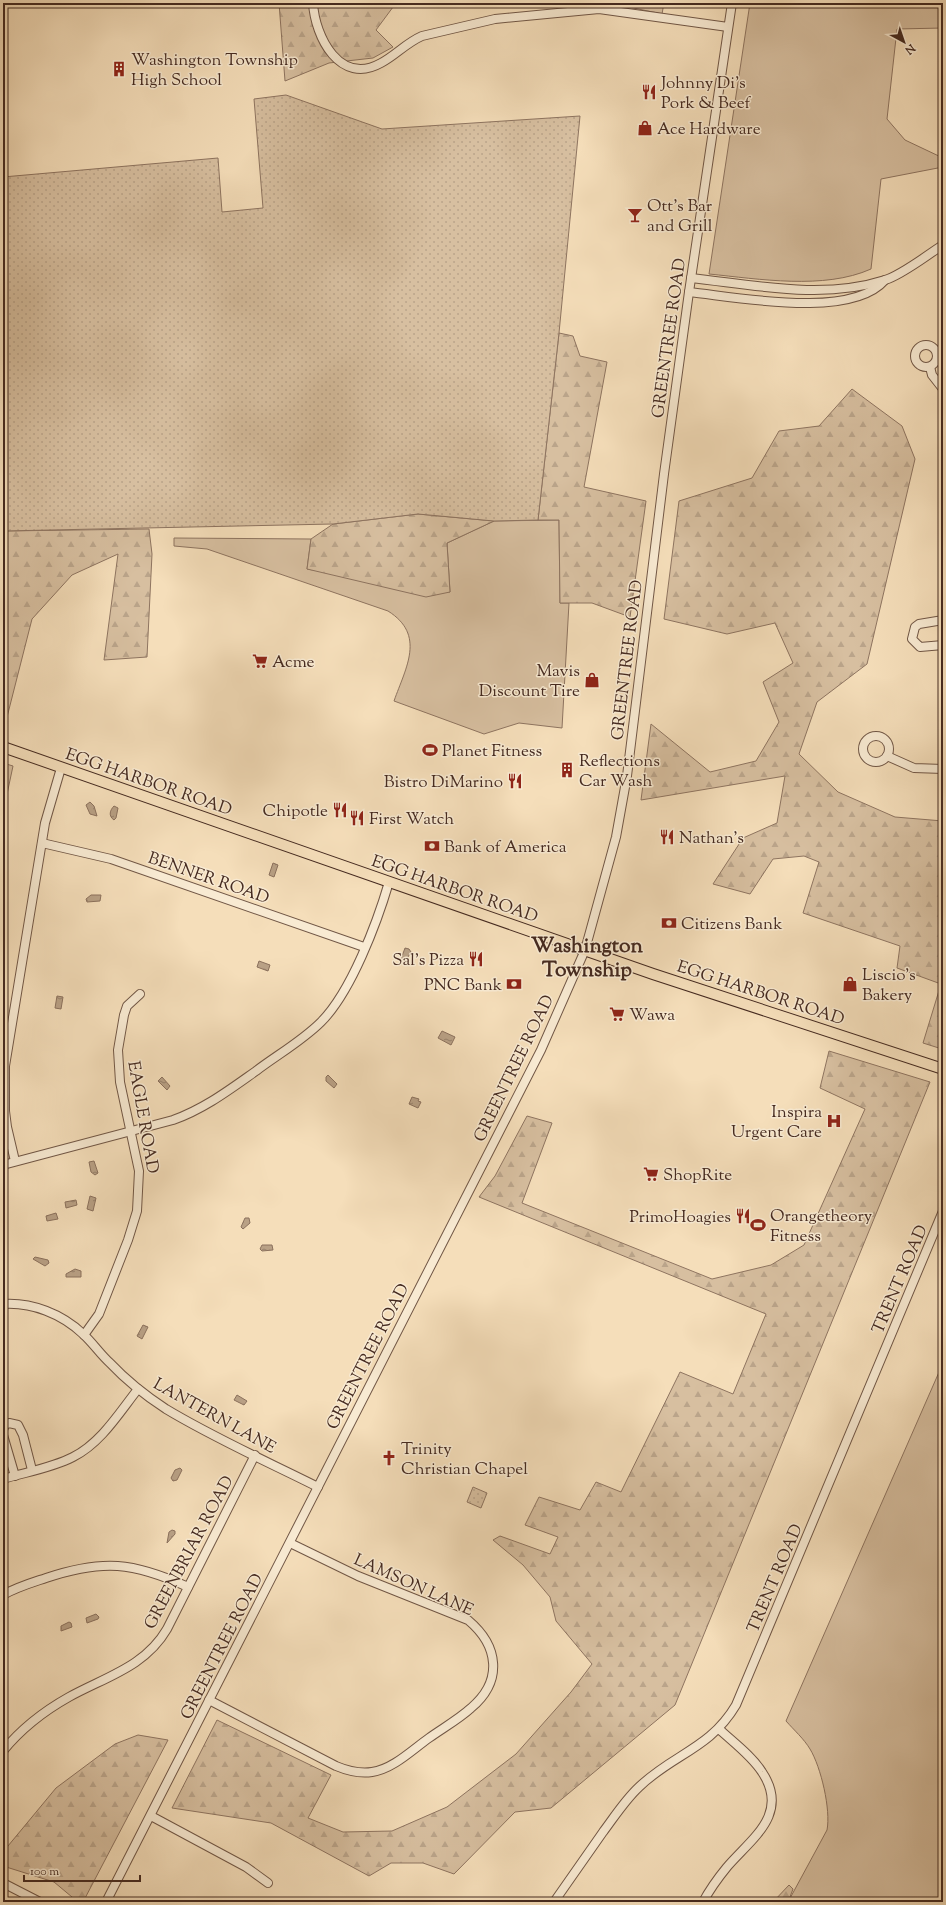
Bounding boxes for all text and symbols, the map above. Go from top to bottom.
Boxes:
north arrow [884,22,924,62]
text: N [901,39,919,58]
place label: Washington Township High School [131,49,298,93]
building icon: Washington Township High School [110,60,128,78]
place label: Johnny Di's Pork & Beef [660,72,752,116]
restaurant icon: Johnny Di's Pork & Beef [640,83,658,101]
place label: Ace Hardware [657,118,761,142]
shop icon: Ace Hardware [636,119,654,137]
place label: Ott's Bar and Grill [647,195,713,239]
bar icon: Ott's Bar and Grill [626,206,644,224]
street label: GREENTREE ROAD [647,257,693,420]
street label: GREENTREE ROAD [606,579,650,742]
place label: Acme [272,651,315,675]
supermarket icon: Acme [251,652,269,670]
place label: Mavis Discount Tire [479,660,580,704]
shop icon: Mavis Discount Tire [583,671,601,689]
place label: Planet Fitness [442,740,543,764]
sports icon: Planet Fitness [421,741,439,759]
street label: EGG HARBOR ROAD [62,743,235,823]
place label: Reflections Car Wash [579,750,660,794]
building icon: Reflections Car Wash [558,761,576,779]
place label: Bistro DiMarino [384,771,503,795]
restaurant icon: Bistro DiMarino [506,772,524,790]
place label: Chipotle [263,800,328,824]
restaurant icon: Chipotle [331,801,349,819]
place label: First Watch [369,808,454,832]
restaurant icon: First Watch [348,809,366,827]
place label: Nathan's [679,827,744,851]
restaurant icon: Nathan's [658,828,676,846]
place label: Bank of America [444,836,567,860]
bank icon: Bank of America [423,837,441,855]
street label: BENNER ROAD [144,847,272,911]
street label: EGG HARBOR ROAD [368,850,541,930]
place label: Citizens Bank [681,913,782,937]
bank icon: Citizens Bank [660,914,678,932]
district label: Washington Township [531,932,644,986]
place label: Sal's Pizza [392,949,464,973]
restaurant icon: Sal's Pizza [467,950,485,968]
street label: EGG HARBOR ROAD [674,955,847,1032]
place label: Liscio's Bakery [862,964,916,1008]
place label: PNC Bank [424,974,502,998]
bank icon: PNC Bank [505,975,523,993]
shop icon: Liscio's Bakery [841,975,859,993]
street label: GREENTREE ROAD [469,991,561,1147]
place label: Wawa [629,1004,675,1028]
supermarket icon: Wawa [608,1005,626,1023]
street label: EAGLE ROAD [120,1059,164,1176]
place label: Inspira Urgent Care [731,1101,822,1145]
hospital icon: Inspira Urgent Care [825,1112,843,1130]
place label: ShopRite [663,1164,732,1188]
supermarket icon: ShopRite [642,1165,660,1183]
place label: Orangetheory Fitness [770,1205,873,1249]
place label: PrimoHoagies [629,1206,731,1230]
restaurant icon: PrimoHoagies [734,1207,752,1225]
sports icon: Orangetheory Fitness [749,1216,767,1234]
street label: TRENT ROAD [867,1222,935,1338]
street label: GREENTREE ROAD [322,1280,416,1434]
street label: LANTERN LANE [148,1373,280,1460]
place label: Trinity Christian Chapel [401,1438,528,1482]
church icon: Trinity Christian Chapel [380,1449,398,1467]
street label: GREENBRIAR ROAD [139,1472,241,1634]
street label: TRENT ROAD [742,1521,810,1637]
street label: LAMSON LANE [349,1549,477,1623]
street label: GREENTREE ROAD [176,1570,270,1724]
scale bar [24,1857,140,1883]
text: 100 m [30,1863,59,1881]

